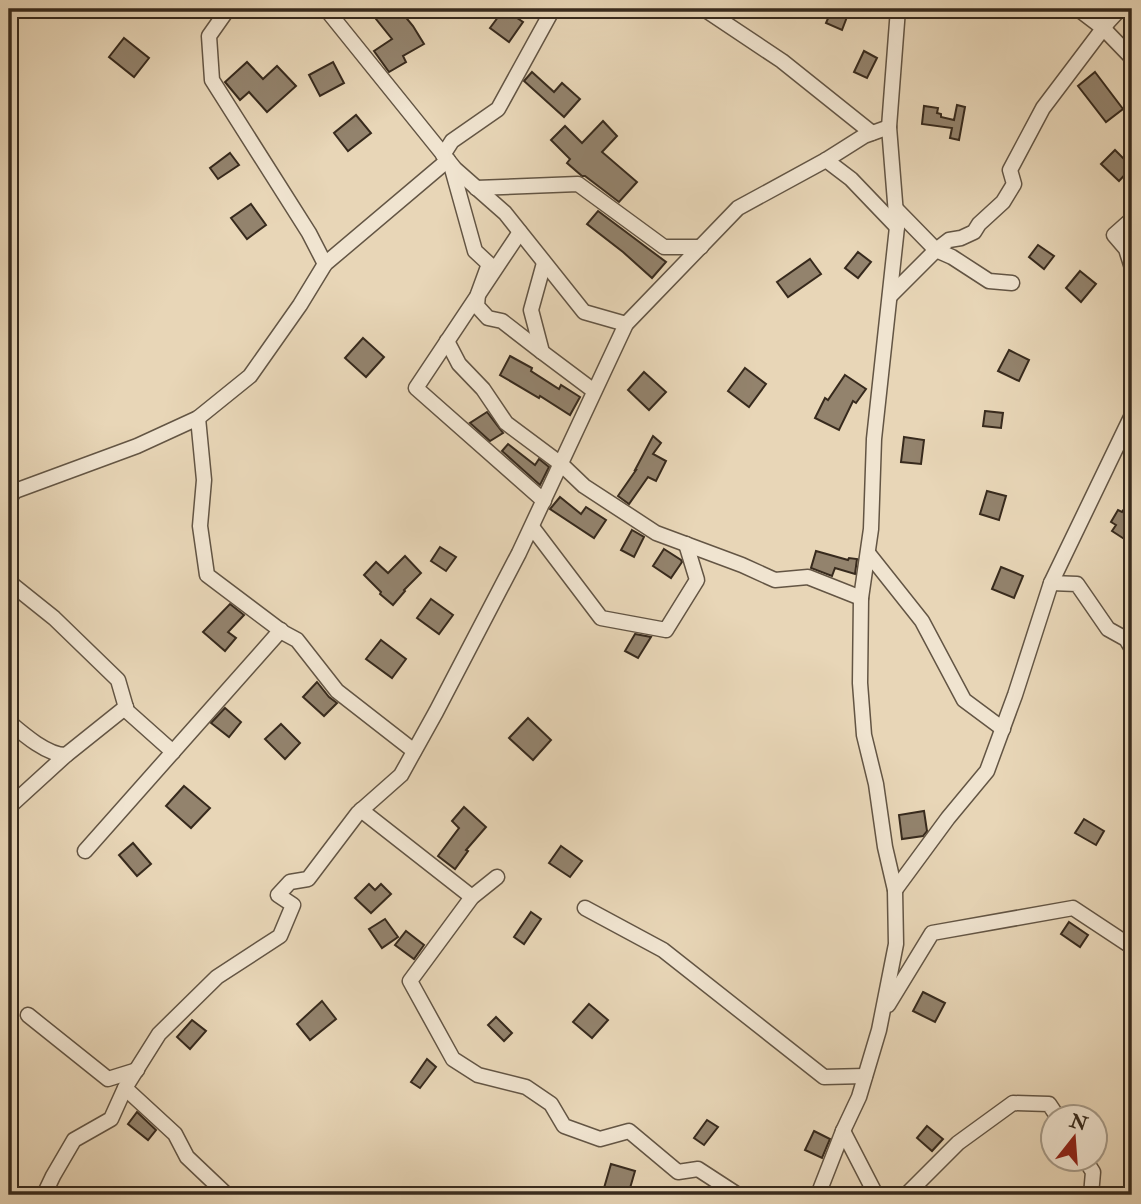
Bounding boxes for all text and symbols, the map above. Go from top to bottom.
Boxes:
north arrow [1040,1102,1110,1172]
text: N [1066,1108,1091,1137]

